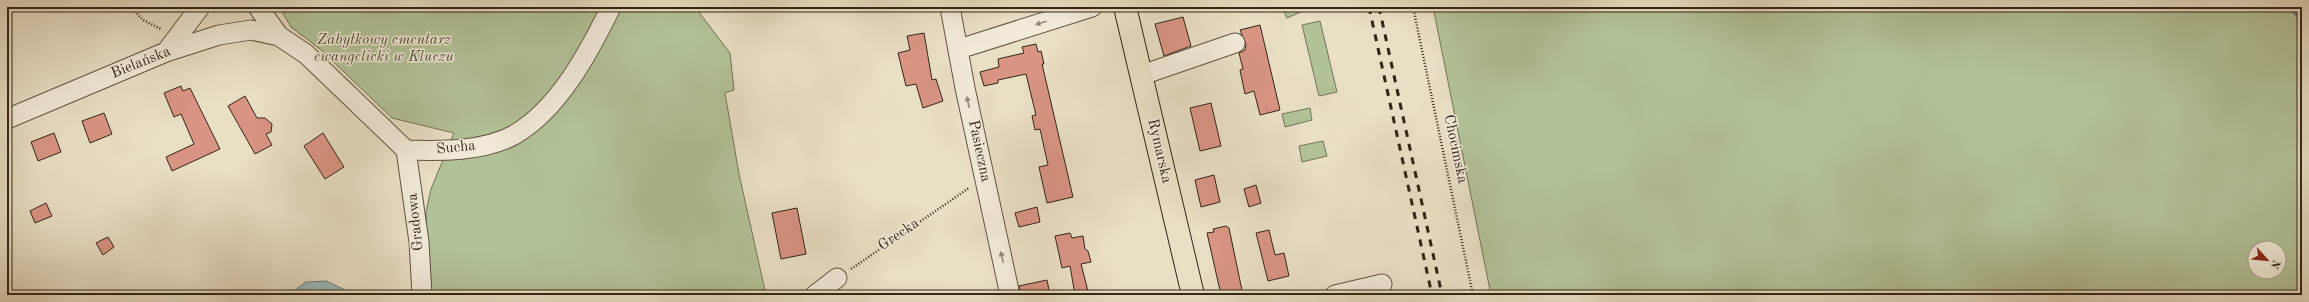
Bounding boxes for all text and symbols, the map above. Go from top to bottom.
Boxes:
one-way arrow [1035,20,1047,26]
park label: Zabytkowy cmentarz ewangelicki w Kluczu [314,33,454,65]
street label: Bielańska [109,44,173,82]
one-way arrow [965,96,971,109]
street label: Chocimska [1440,113,1470,185]
street label: Rymarska [1144,117,1174,185]
street label: Pasieczna [965,119,993,184]
street label: Sucha [436,138,477,158]
street label: Gradowa [405,192,426,252]
street label: Grecka [876,216,923,254]
north arrow [2247,240,2287,280]
one-way arrow [998,251,1004,263]
text: N [2267,258,2281,271]

